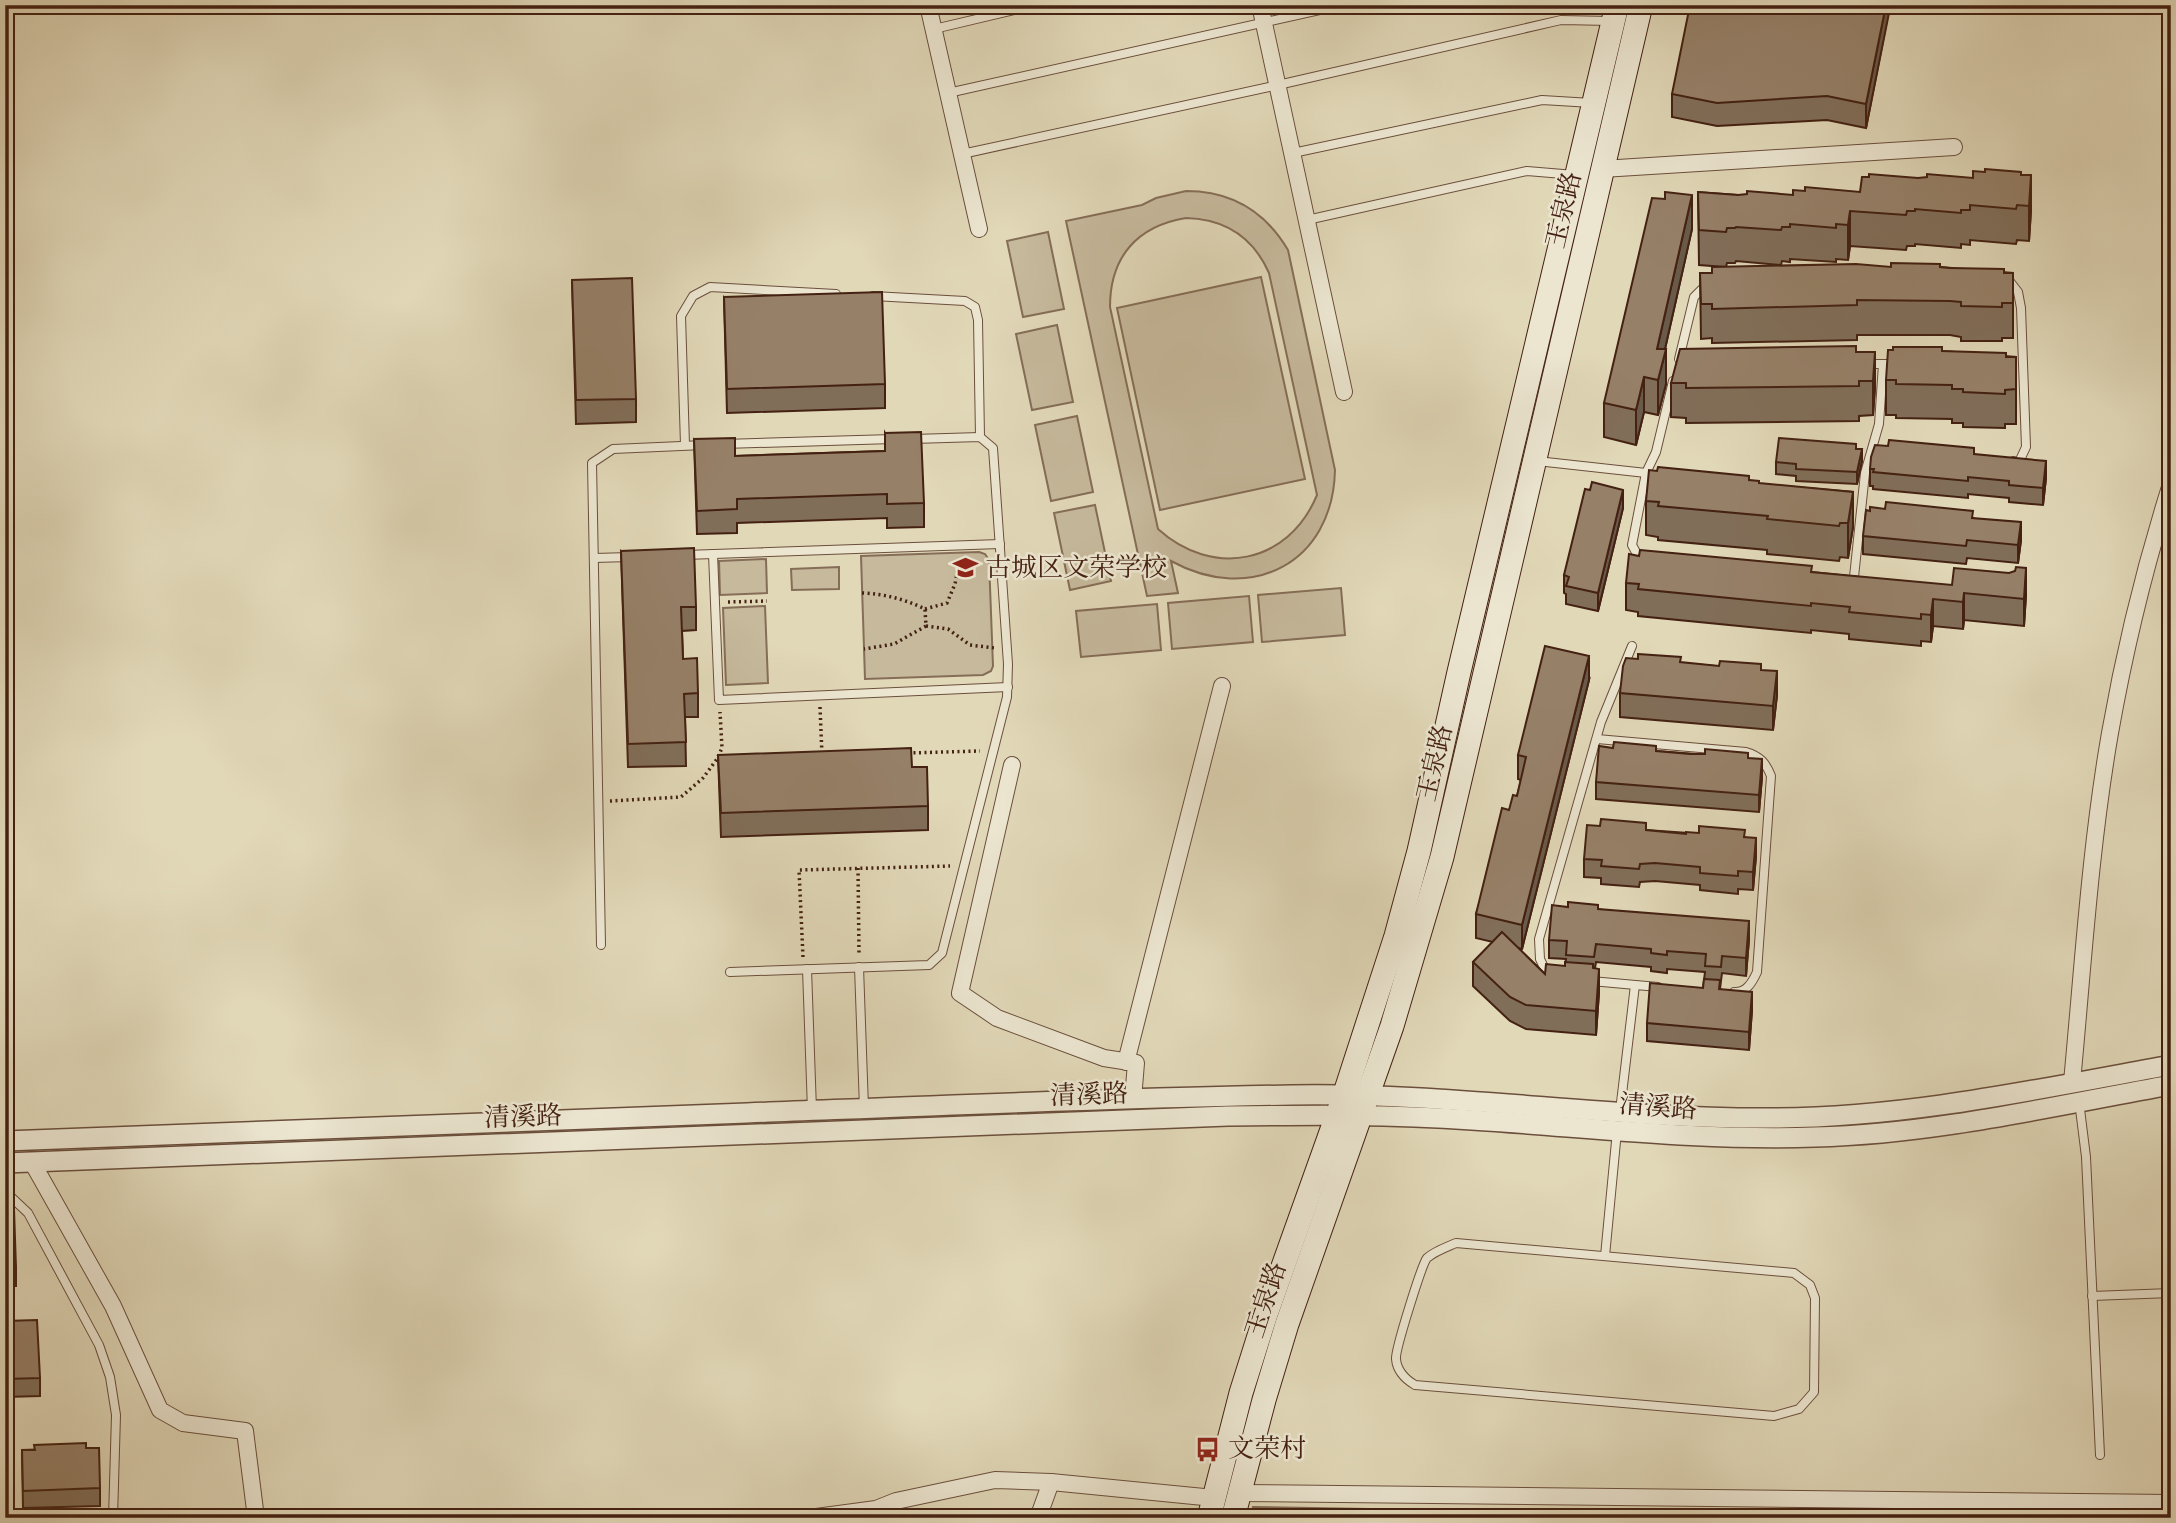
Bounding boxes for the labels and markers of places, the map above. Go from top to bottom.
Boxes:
place label: 古城区文荣学校 [985,552,1167,584]
school or university icon: 古城区文荣学校 [951,554,979,582]
place label: 文荣村 [1228,1433,1306,1465]
bus stop icon: 文荣村 [1194,1435,1222,1463]

